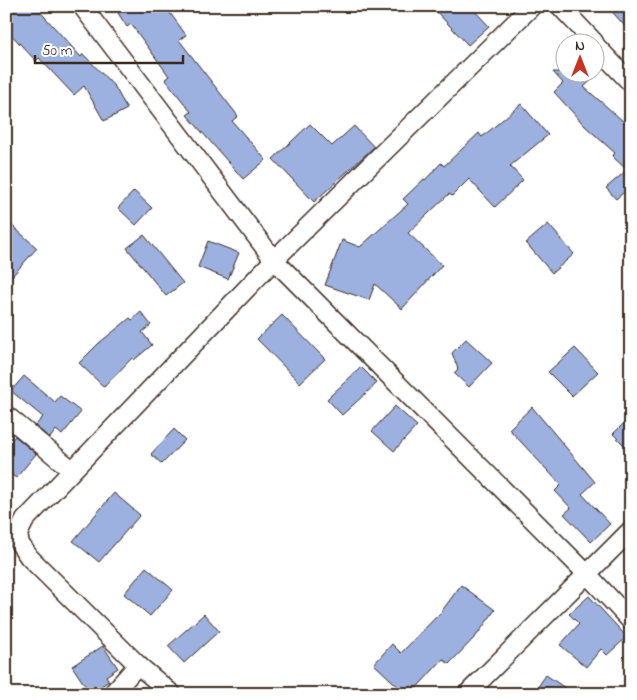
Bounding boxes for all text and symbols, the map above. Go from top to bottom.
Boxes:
scale bar [35,32,182,64]
north arrow [554,32,604,82]
text: N [575,36,585,57]
text: 50 m [42,40,73,62]

